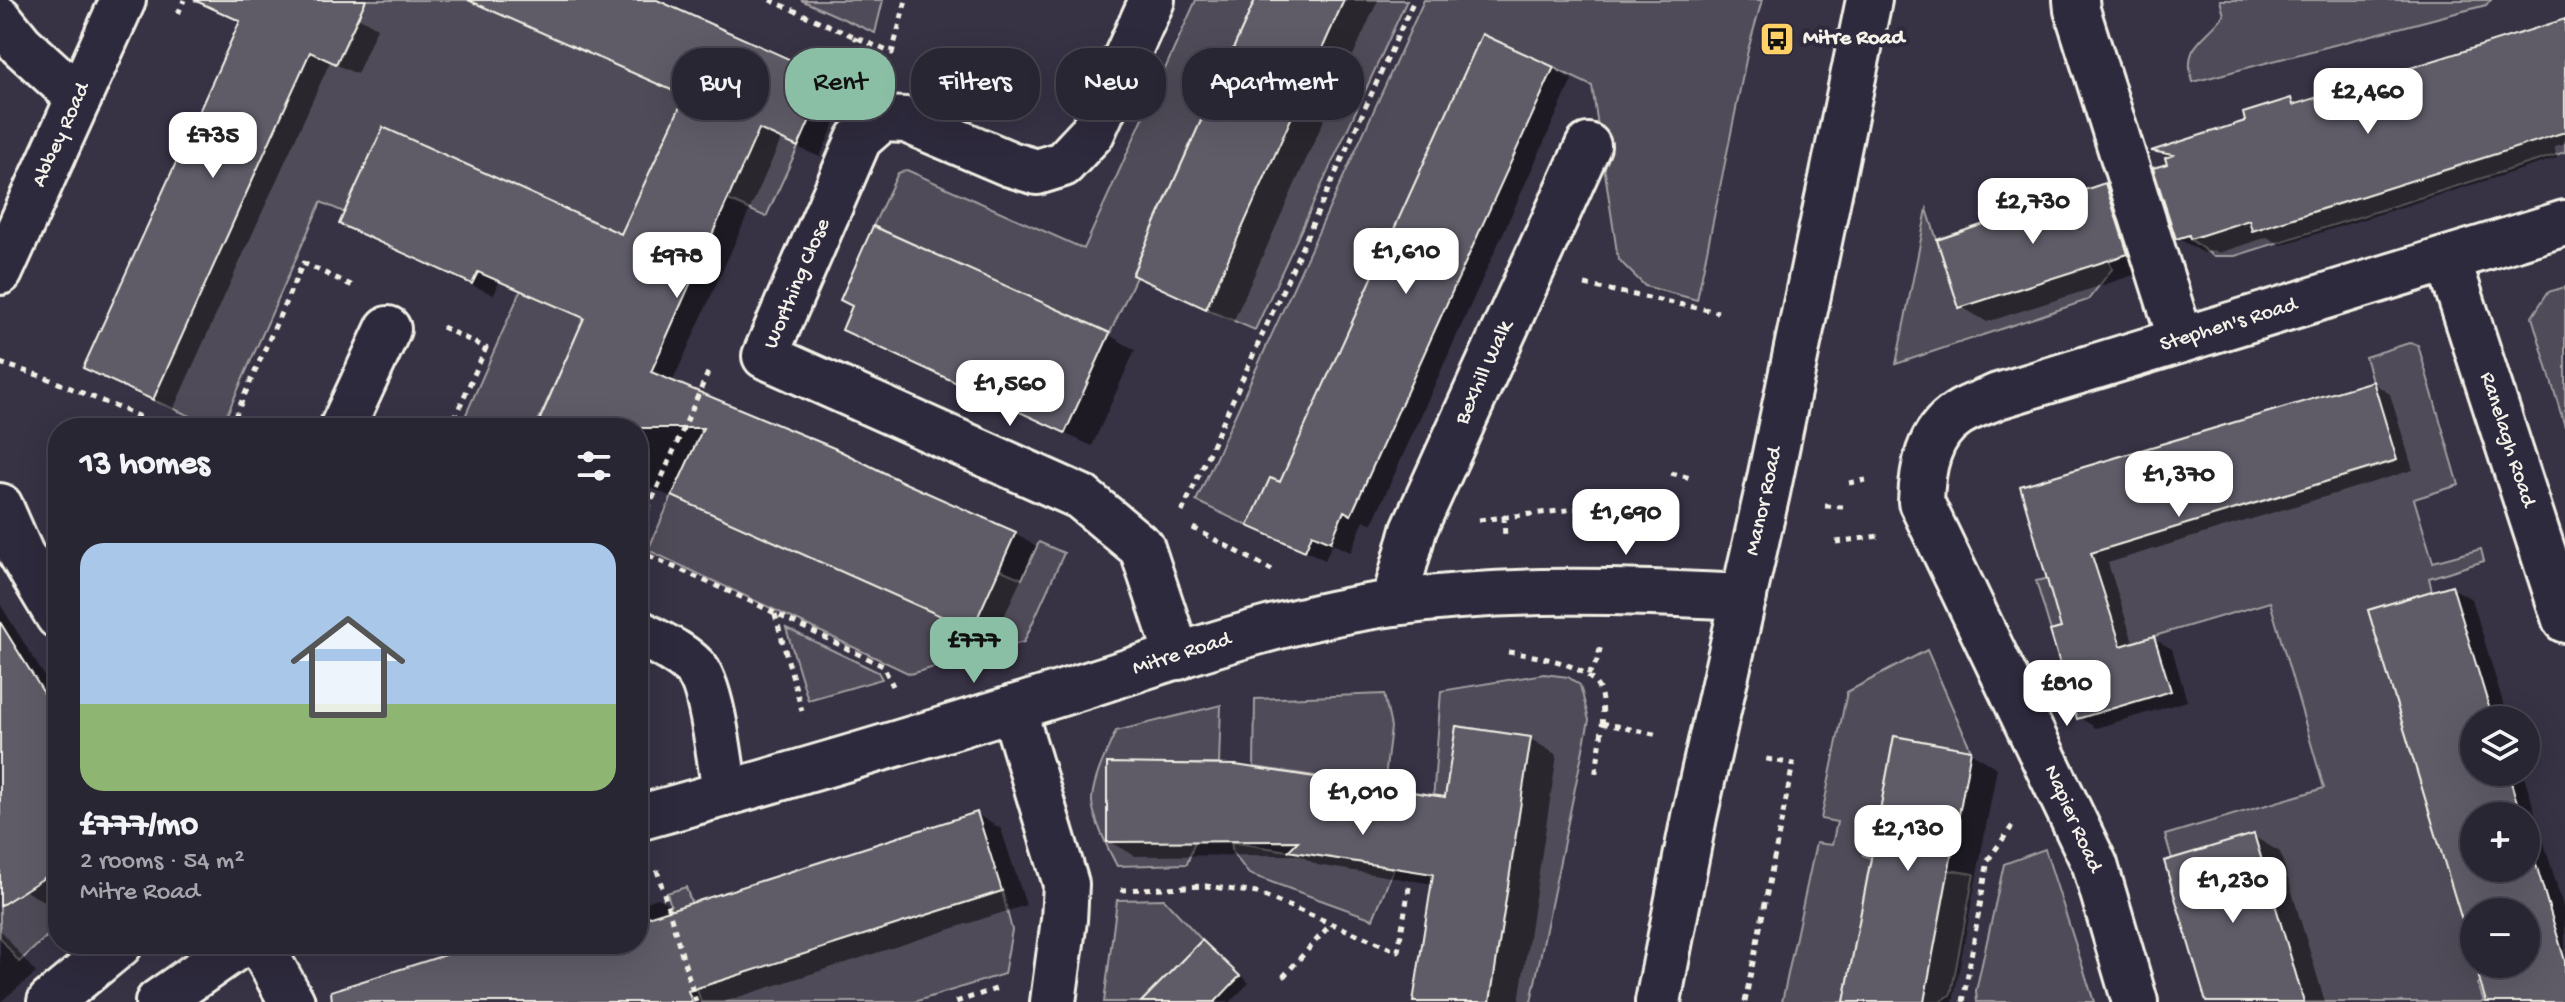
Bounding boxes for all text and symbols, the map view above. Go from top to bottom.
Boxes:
bus stop icon: Mitre Road [1758,20,1796,58]
place label: Mitre Road [1803,26,1907,52]
chip: Buy [672,48,769,120]
chip: Rent [785,48,895,120]
chip: Filters [911,48,1040,120]
chip: New [1056,48,1166,120]
chip: Apartment [1182,48,1364,120]
pin: £2,460 [2303,68,2433,136]
street label: Abbey Road [27,77,98,192]
text: £2,460 [2332,78,2404,109]
pin: £735 [166,112,260,180]
text: £735 [187,122,239,153]
pin: £2,730 [1968,178,2098,246]
text: £2,730 [1996,188,2070,219]
street label: Worthing Close [759,214,837,353]
pin: £1,610 [1341,228,1471,296]
pin: £978 [630,232,724,300]
text: £1,610 [1372,238,1440,269]
text: £978 [651,242,703,273]
street label: Stephen's Road [2157,292,2302,359]
street label: Bexhill Walk [1450,315,1521,430]
pin: £1,560 [945,360,1075,428]
street label: Ranelagh Road [2473,369,2541,512]
text: £1,560 [974,370,1046,401]
street label: Manor Road [1740,443,1790,558]
icon: filters [572,444,616,488]
text: 13 homes [80,446,210,486]
pin: £1,370 [2114,451,2244,519]
text: £1,370 [2143,461,2215,492]
pin: £1,690 [1561,489,1691,557]
text: £1,690 [1590,499,1662,530]
icon: home [276,595,420,739]
pin: £777 [927,617,1021,685]
text: £777 [948,627,1000,658]
street label: Mitre Road [1130,627,1236,682]
pin: £810 [2020,660,2114,728]
text: £810 [2041,670,2093,701]
map controls [2460,706,2540,978]
button: layers [2460,706,2540,786]
street label: Napier Road [2037,761,2108,879]
pin: £1,010 [1298,769,1428,837]
text: £1,010 [1328,779,1398,810]
button: + [2460,802,2540,882]
pin: £2,130 [1843,805,1973,873]
text: £777/mo [80,807,198,847]
text: £2,130 [1872,815,1944,846]
text: 2 rooms · 54 m² [80,847,245,878]
pin: £1,230 [2168,857,2298,925]
text: £1,230 [2197,867,2269,898]
text: Mitre Road [80,878,200,909]
button: − [2460,898,2540,978]

